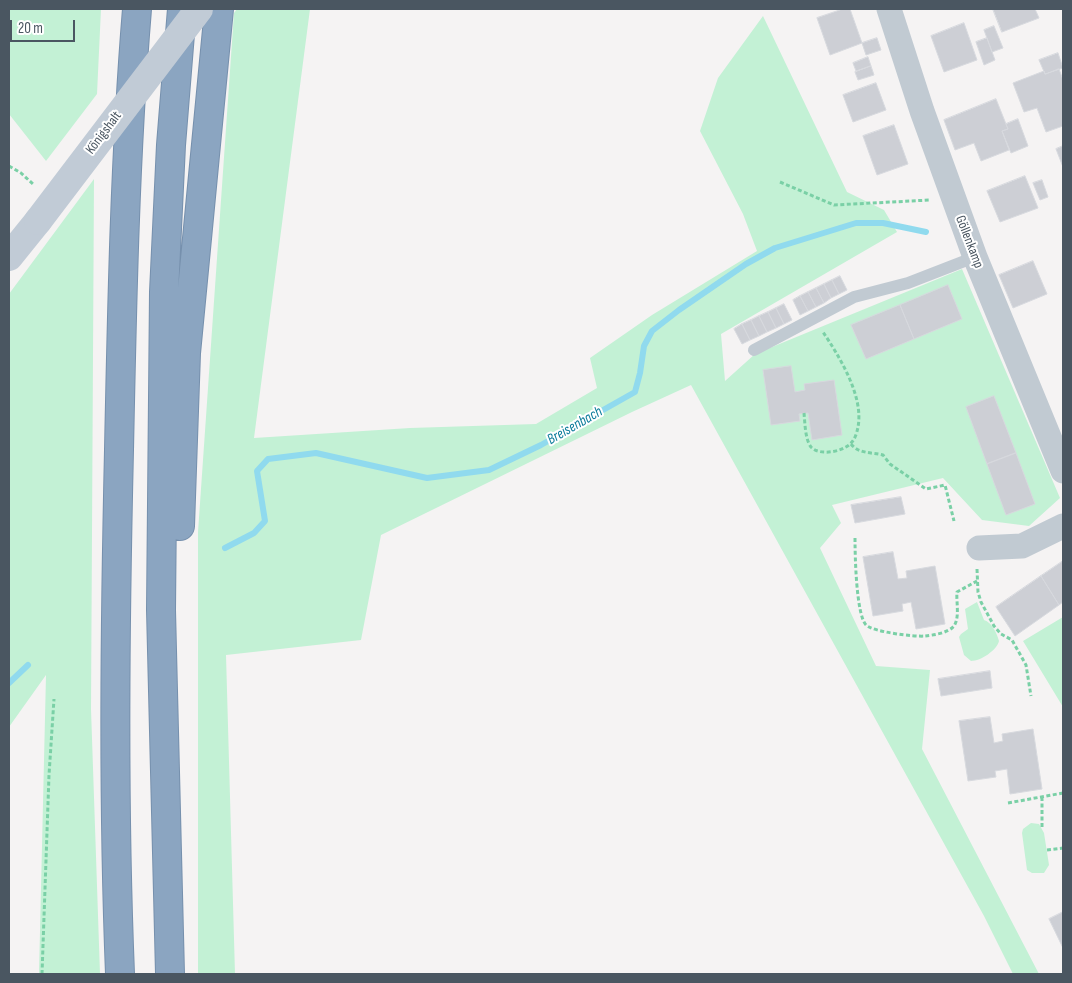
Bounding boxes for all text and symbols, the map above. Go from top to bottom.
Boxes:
scale bar [12,10,78,42]
text: 20 m [18,19,43,38]
street label: Königshalt [82,108,126,158]
street label: Göllenkamp [951,213,987,271]
water label: Breisenbach [544,403,606,449]

